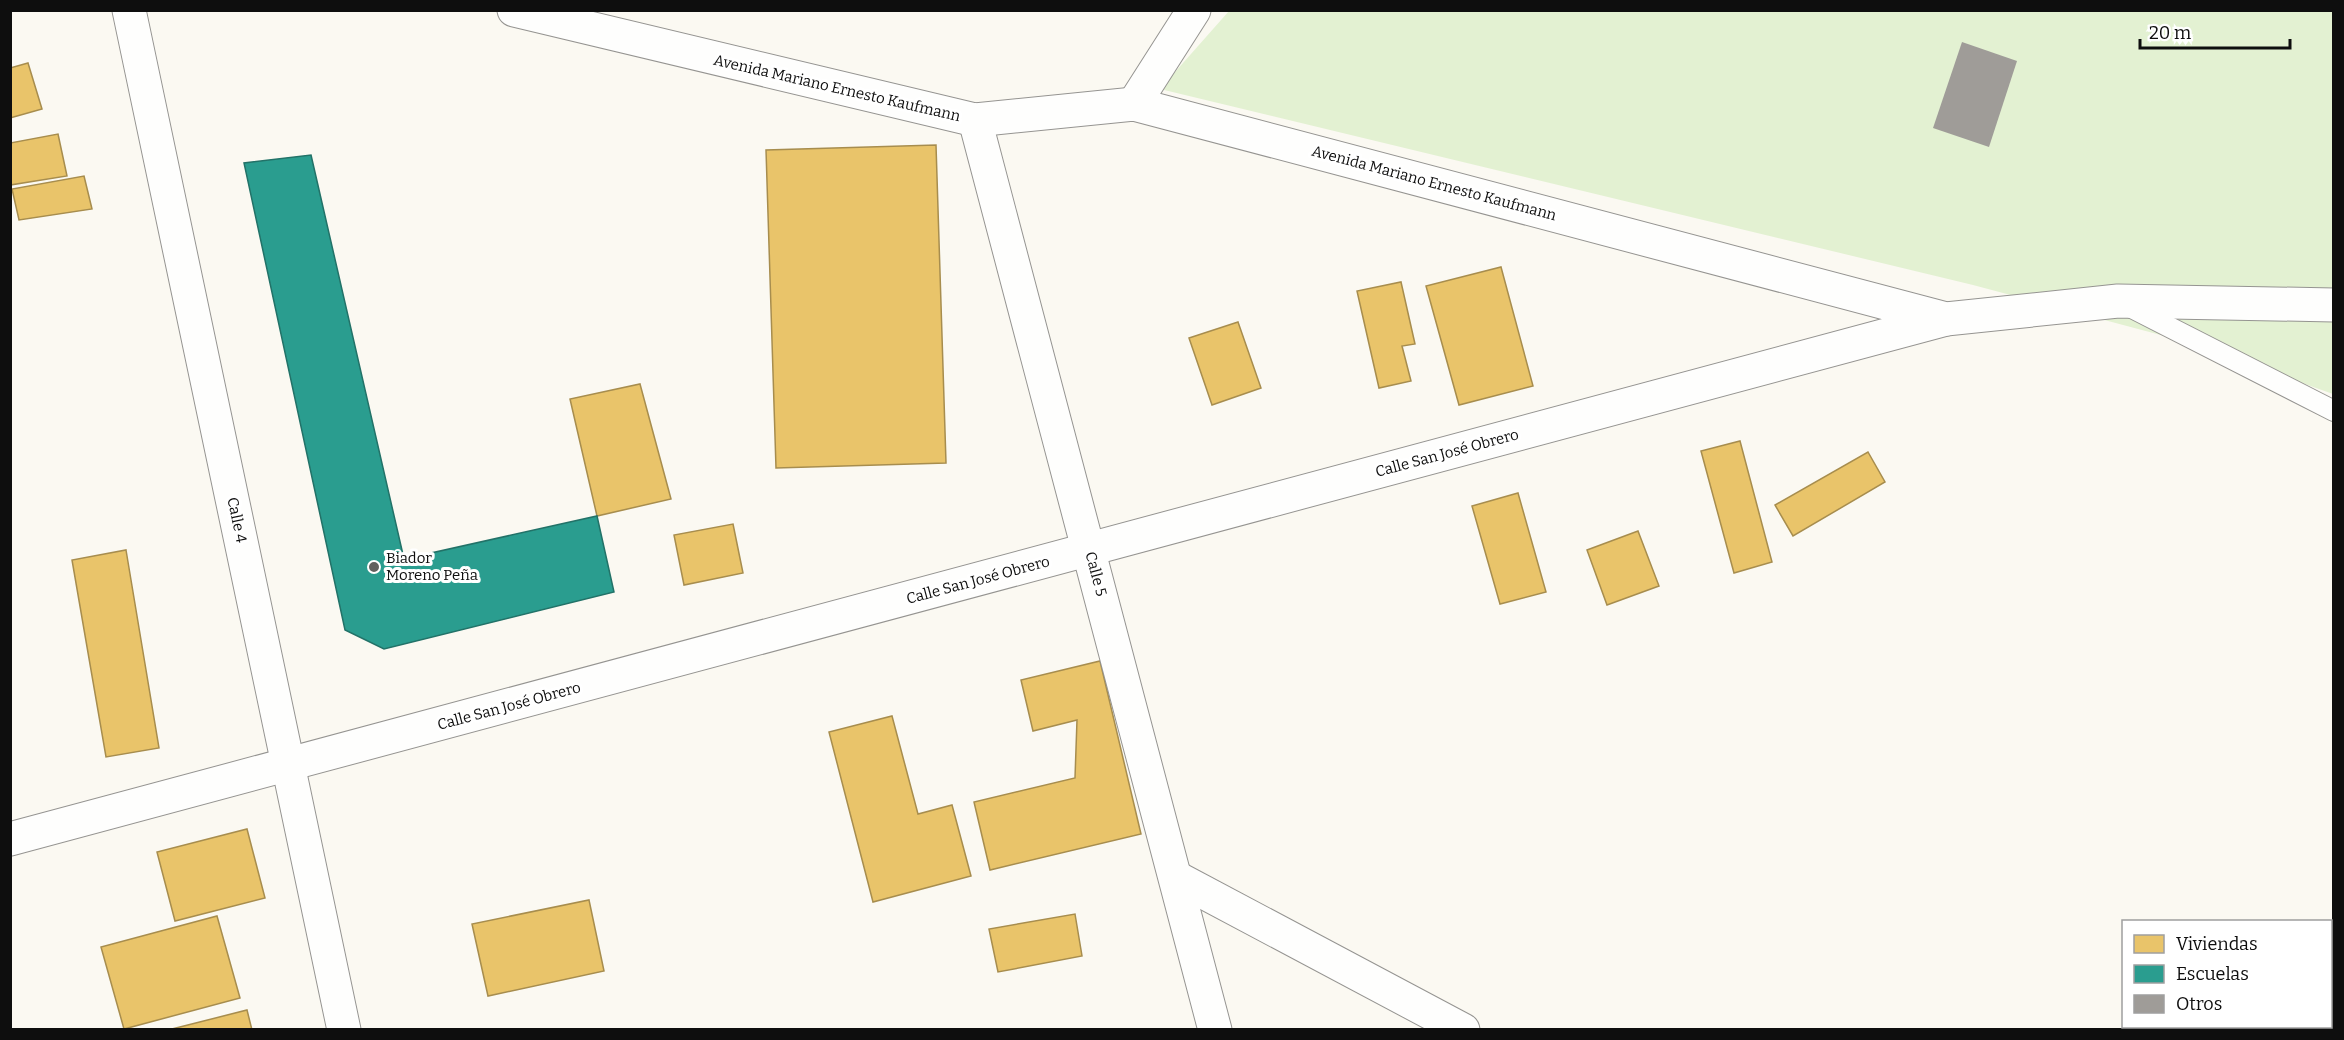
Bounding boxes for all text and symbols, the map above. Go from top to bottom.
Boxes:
scale bar [2140,12,2290,50]
text: 20 m [2149,22,2191,44]
street label: Avenida Mariano Ernesto Kaufmann [712,51,963,125]
street label: Avenida Mariano Ernesto Kaufmann [1310,142,1559,225]
street label: Calle San José Obrero [1373,425,1521,481]
street label: Calle 4 [223,496,251,545]
place label: Biador Moreno Peña [386,549,478,584]
street label: Calle 5 [1081,550,1111,598]
street label: Calle San José Obrero [904,552,1052,608]
marker: Biador Moreno Peña [367,560,381,574]
street label: Calle San José Obrero [435,678,583,734]
legend [2122,920,2332,1028]
text: Viviendas [2176,933,2258,955]
text: Escuelas [2176,963,2249,985]
text: Otros [2176,993,2222,1015]

